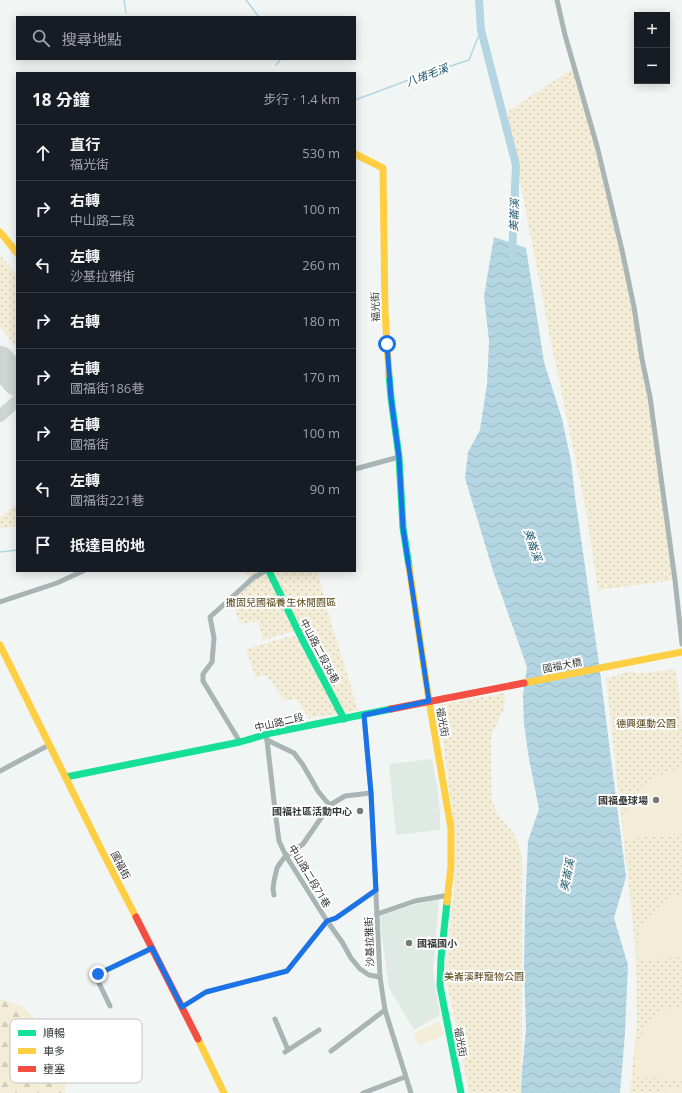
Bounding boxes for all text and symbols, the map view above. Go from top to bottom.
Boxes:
map controls [634,12,670,84]
button: + [634,12,670,48]
search box [16,16,356,60]
icon: search [30,27,52,49]
text: 搜尋地點 [62,29,122,49]
button: − [634,48,670,84]
water label: 八堵毛溪 [404,59,452,89]
text: 18 分鐘 [32,88,90,111]
text: 步行 · 1.4 km [263,90,340,108]
text: 直行 [70,134,100,154]
icon: ahead [32,142,54,164]
text: 530 m [302,144,340,162]
text: 福光街 [70,155,109,173]
text: 右轉 [70,190,100,210]
water label: 美崙溪 [505,196,522,232]
icon: right [32,198,54,220]
text: 100 m [302,200,340,218]
text: 中山路二段 [70,211,135,229]
text: 左轉 [70,246,100,266]
icon: left [32,254,54,276]
text: 260 m [302,256,340,274]
text: 沙基拉雅街 [70,267,135,285]
street label: 福光街 [367,292,383,322]
icon: right [32,310,54,332]
text: 右轉 [70,311,100,331]
text: 180 m [302,312,340,330]
route start [378,335,396,353]
text: 右轉 [70,358,100,378]
icon: right [32,366,54,388]
text: 170 m [302,368,340,386]
text: 國福街186巷 [70,379,144,397]
text: 右轉 [70,414,100,434]
icon: right [32,422,54,444]
text: 100 m [302,424,340,442]
text: 國福街 [70,435,109,453]
text: 左轉 [70,470,100,490]
icon: left [32,478,54,500]
text: 90 m [310,480,340,498]
text: 國福街221巷 [70,491,144,509]
water label: 美崙溪 [521,527,546,565]
icon: arrive [32,534,54,556]
text: 抵達目的地 [70,535,145,555]
park label: 撒固兒國福養生休閒園區 [226,595,336,609]
street label: 中山路二段36巷 [297,616,343,686]
street label: 國福大橋 [541,654,583,676]
street label: 福光街 [434,706,452,738]
street label: 中山路二段 [253,710,305,734]
park label: 德興運動公園 [616,716,676,730]
place label: 國福壘球場 [598,793,648,807]
marker: 國福壘球場 [651,795,661,805]
place label: 國福社區活動中心 [272,804,352,818]
marker: 國福社區活動中心 [355,806,365,816]
street label: 中山路二段71巷 [286,842,334,910]
street label: 國福街 [108,848,134,882]
water label: 美崙溪 [556,855,578,893]
street label: 沙基拉雅街 [361,917,377,967]
place label: 國福國小 [417,936,458,950]
marker: 國福國小 [404,938,414,948]
route end [89,965,107,983]
park label: 美崙溪畔寵物公園 [444,969,524,983]
legend [10,1019,142,1083]
text: 順暢 [43,1025,65,1040]
street label: 福光街 [452,1026,470,1058]
text: 車多 [43,1043,65,1058]
text: 壅塞 [43,1061,65,1076]

